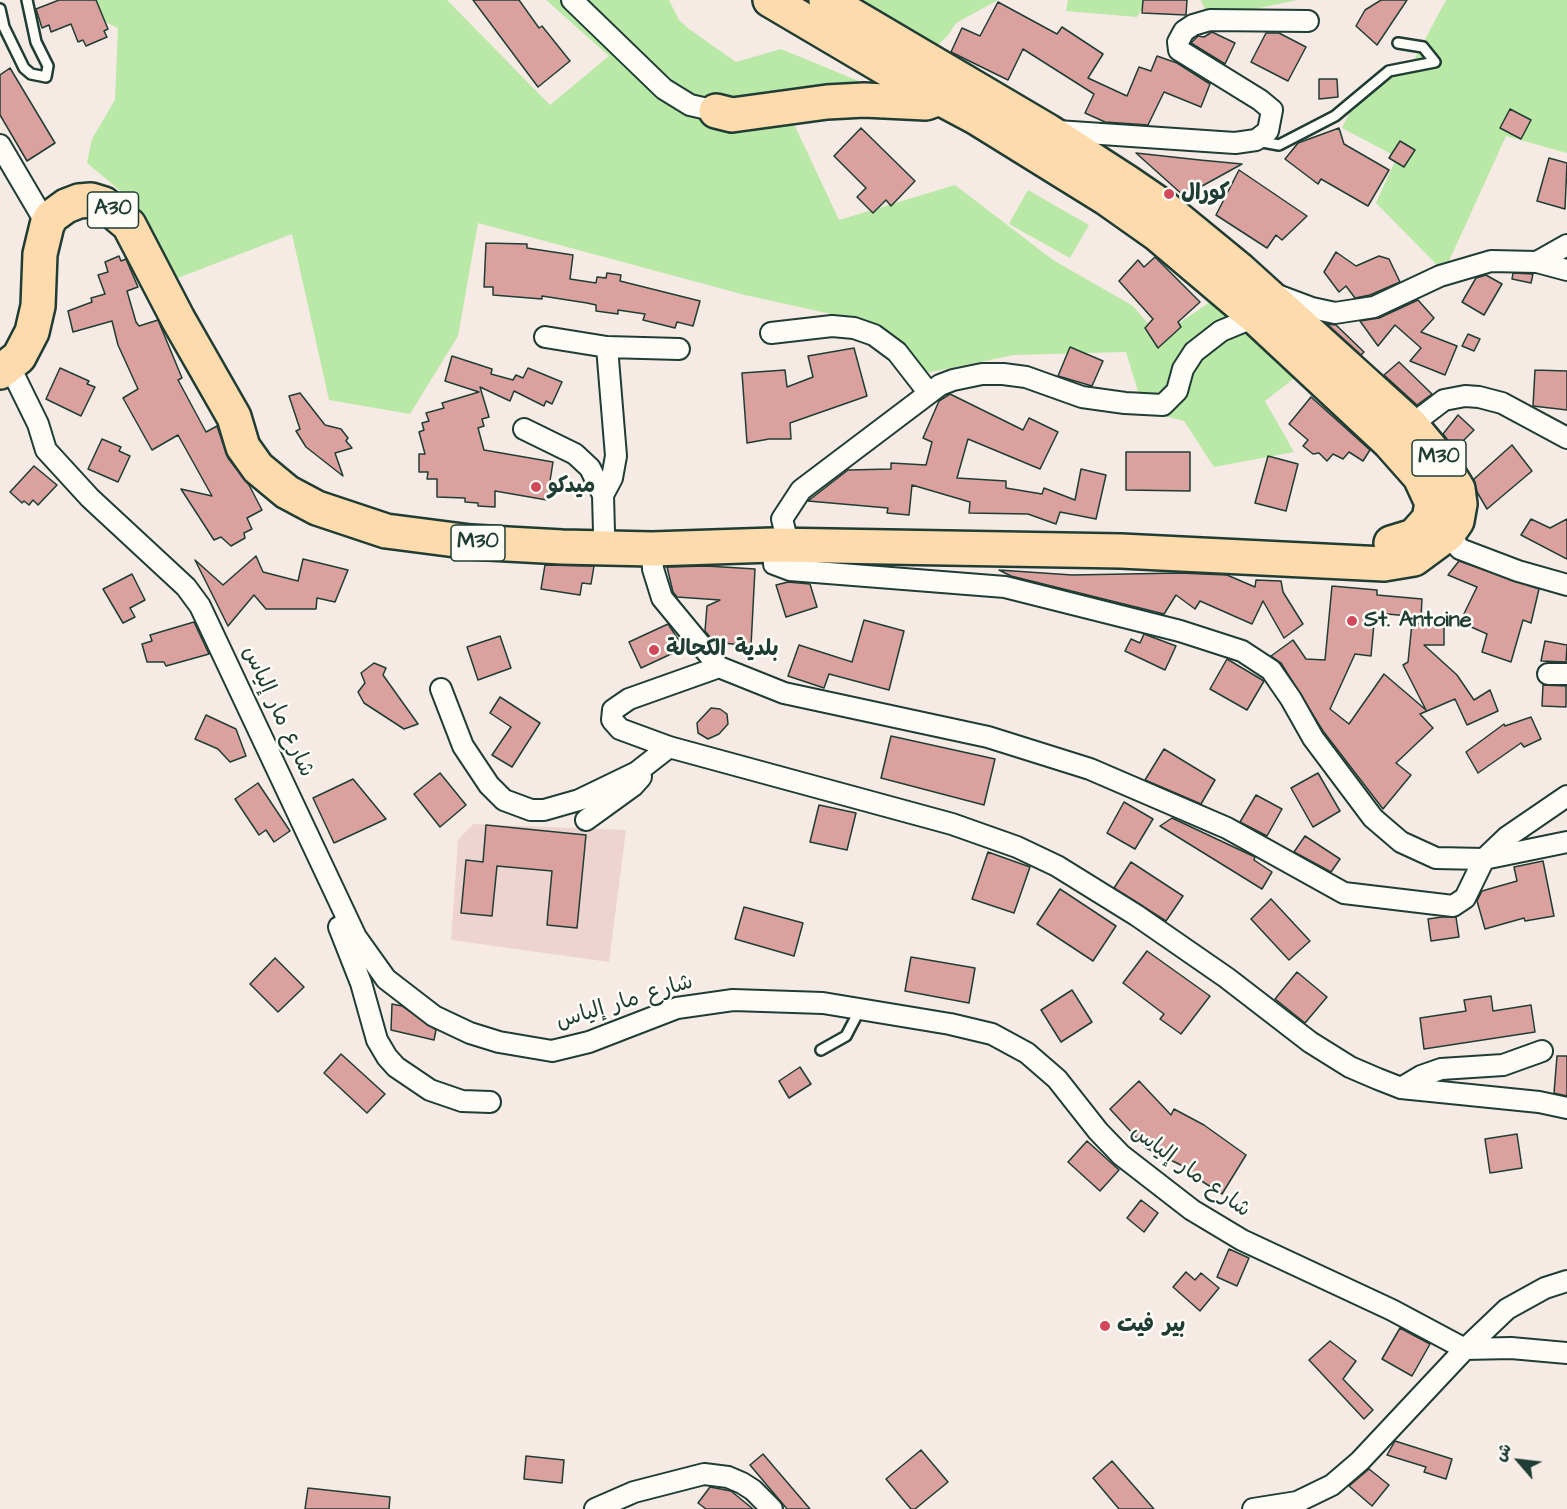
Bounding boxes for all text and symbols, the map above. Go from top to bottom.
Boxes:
place label: كورال [1181,181,1230,207]
marker: كورال [1162,187,1176,201]
road number: A30 [88,192,138,228]
road number: M30 [1412,440,1466,476]
place label: ميدكو [548,474,595,500]
marker: ميدكو [529,480,543,494]
road number: M30 [451,525,505,561]
place label: St. Antoine [1364,608,1472,634]
marker: St. Antoine [1345,614,1359,628]
place label: بلدية الكحالة [666,637,779,663]
street label: شارع مار إلياس [235,642,319,782]
marker: بلدية الكحالة [647,643,661,657]
street label: شارع مار إلياس [553,970,697,1036]
street label: شارع مار إلياس [1125,1120,1255,1224]
place label: بير فيت [1117,1313,1185,1339]
marker: بير فيت [1098,1319,1112,1333]
north arrow [1489,1431,1549,1491]
text: ش [1489,1440,1517,1465]

